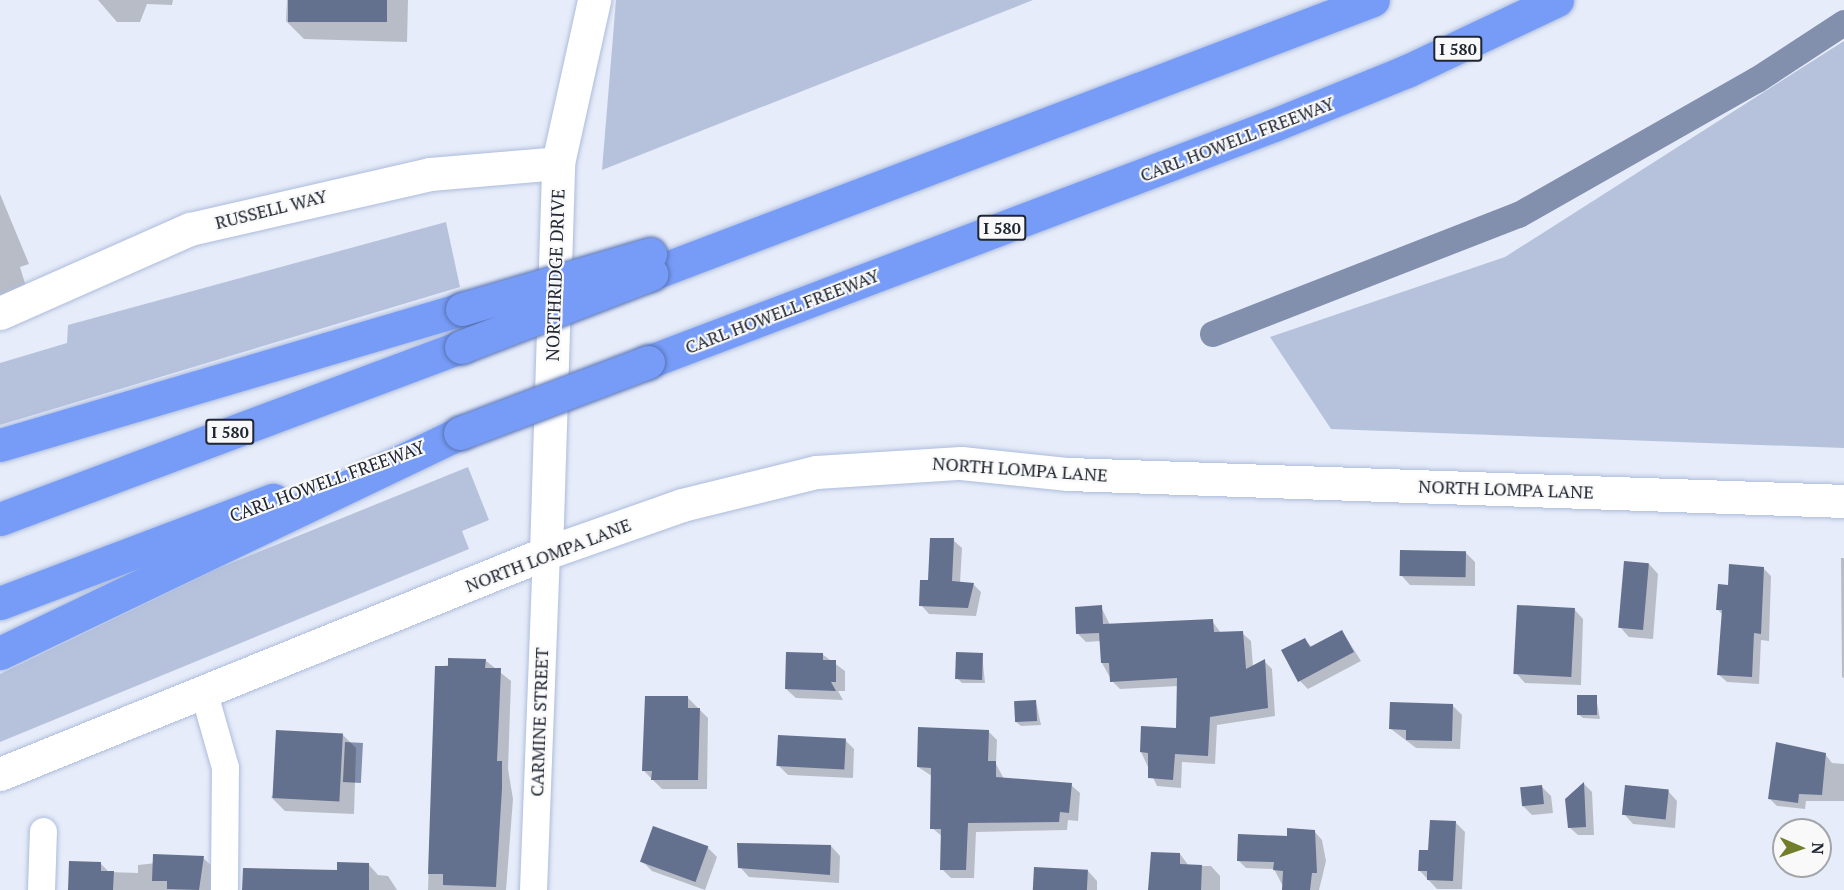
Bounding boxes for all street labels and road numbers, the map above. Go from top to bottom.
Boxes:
road number: I 580 [1432,36,1484,62]
street label: CARL HOWELL FREEWAY [1137,92,1337,186]
street label: RUSSELL WAY [213,185,329,233]
street label: NORTHRIDGE DRIVE [541,188,569,362]
road number: I 580 [976,215,1028,241]
street label: CARL HOWELL FREEWAY [682,264,882,358]
road number: I 580 [204,419,256,445]
street label: CARL HOWELL FREEWAY [226,436,428,526]
street label: NORTH LOMPA LANE [931,452,1109,486]
street label: NORTH LOMPA LANE [1418,475,1594,503]
street label: NORTH LOMPA LANE [462,513,634,597]
street label: CARMINE STREET [526,647,552,797]

